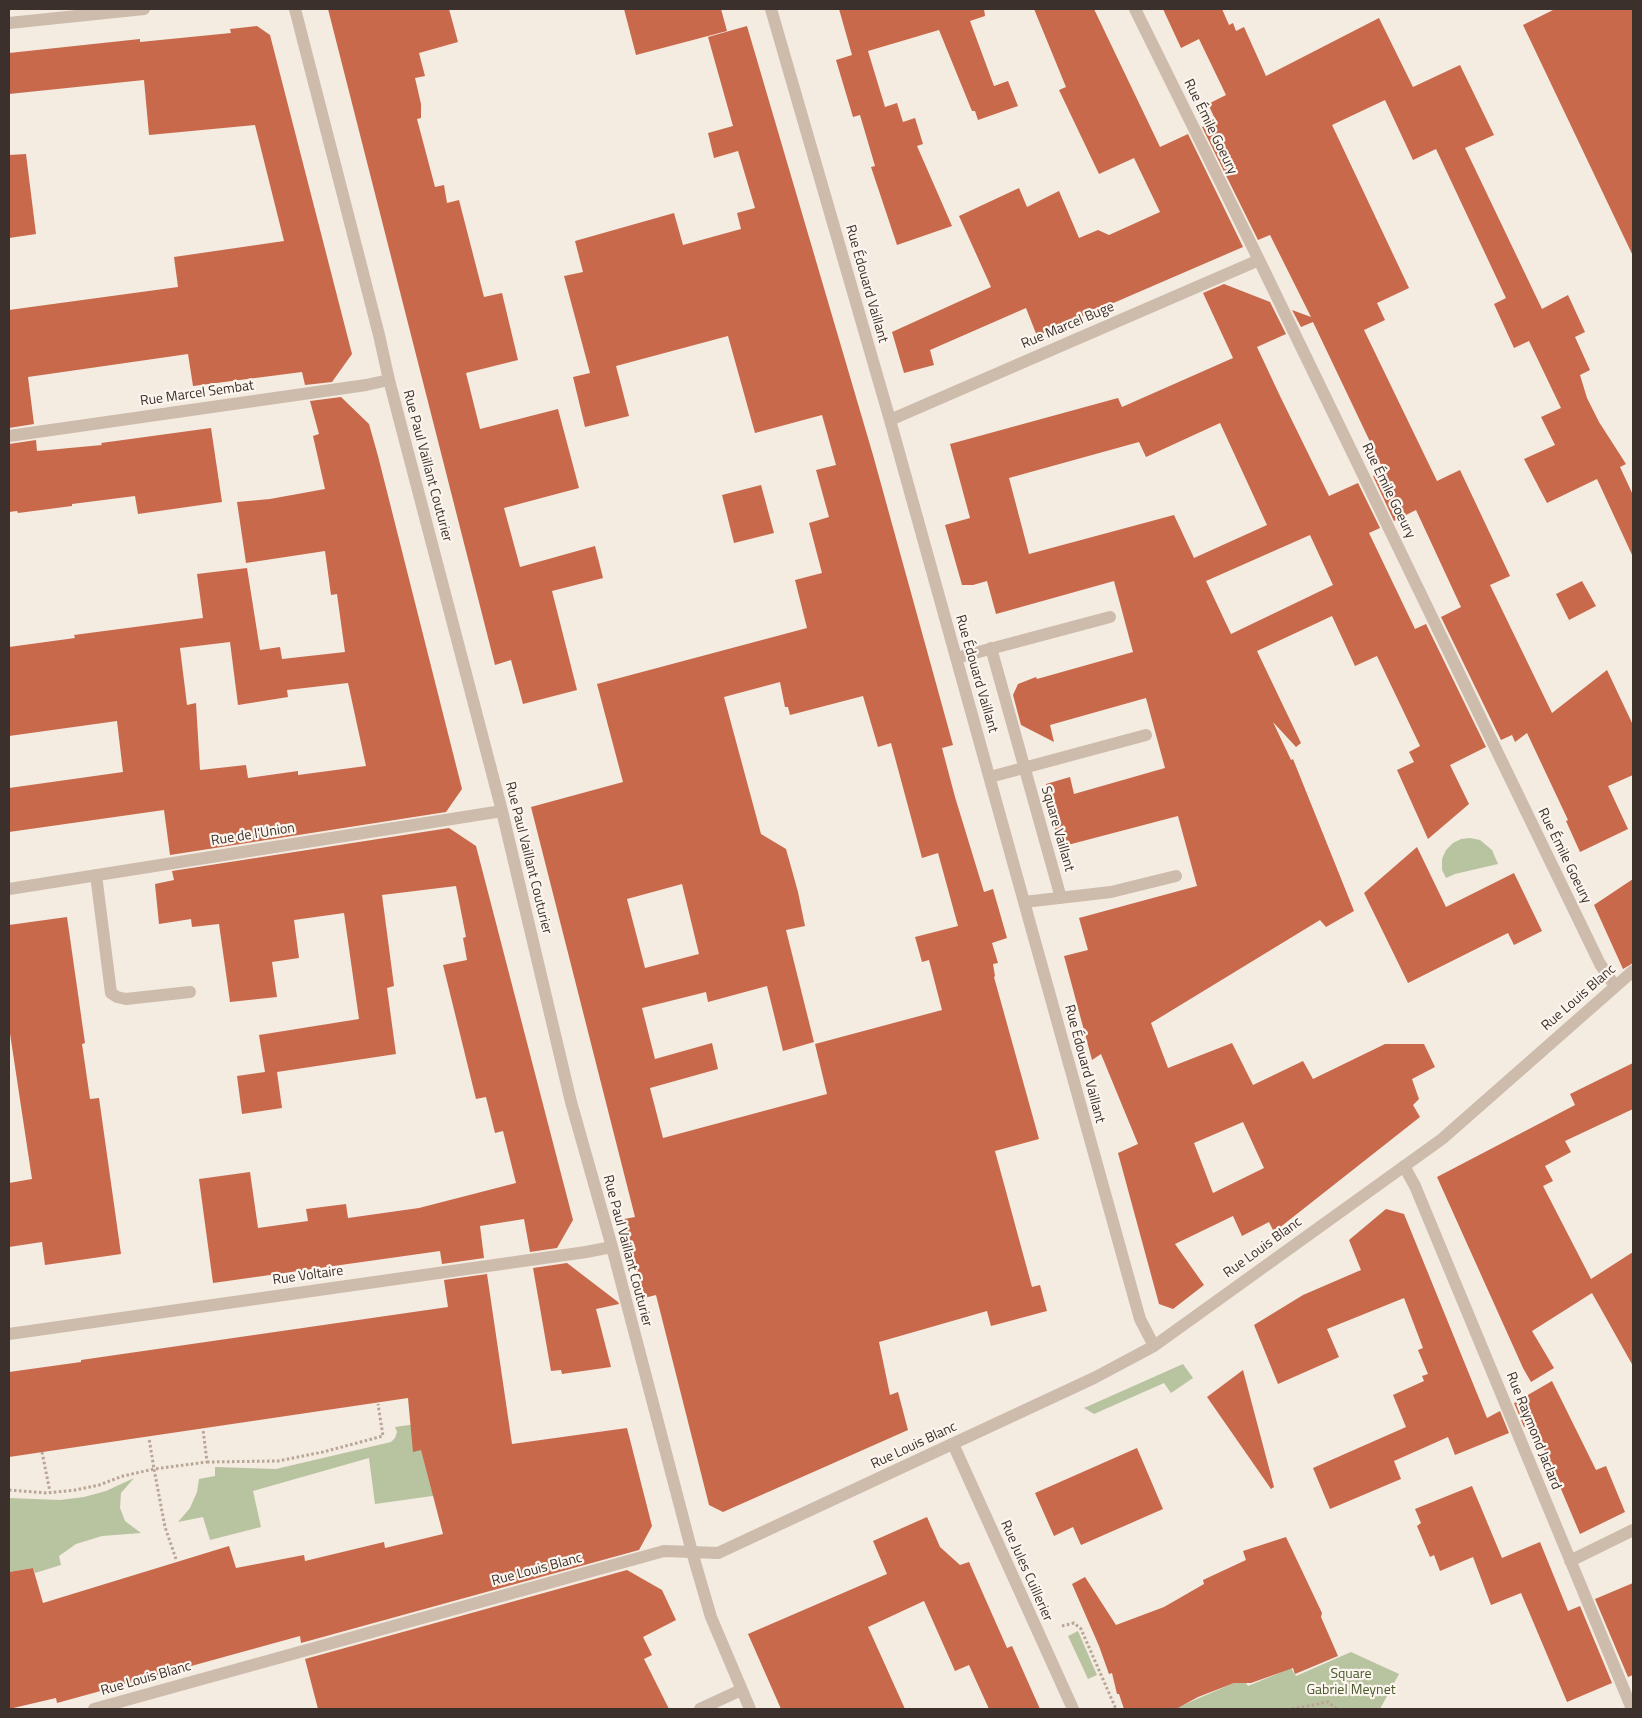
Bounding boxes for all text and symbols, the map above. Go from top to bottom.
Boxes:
street label: Rue Émile Goeury [1180,76,1240,178]
street label: Rue Édouard Vaillant [841,223,891,345]
street label: Rue Marcel Buge [1019,299,1117,353]
street label: Rue Marcel Sembat [139,378,255,410]
street label: Rue Paul Vaillant Couturier [399,388,455,544]
street label: Rue Émile Goeury [1358,440,1418,542]
street label: Rue Édouard Vaillant [951,613,1001,735]
street label: Rue Paul Vaillant Couturier [501,780,555,936]
street label: Square Vaillant [1037,784,1077,874]
street label: Rue Émile Goeury [1534,805,1594,907]
street label: Rue de l'Union [210,820,296,850]
street label: Rue Louis Blanc [1538,961,1620,1035]
street label: Rue Édouard Vaillant [1060,1003,1108,1125]
street label: Rue Paul Vaillant Couturier [599,1173,655,1329]
street label: Rue Louis Blanc [1221,1214,1305,1282]
street label: Rue Voltaire [272,1263,344,1289]
street label: Rue Raymond Jaclard [1502,1370,1564,1492]
street label: Rue Louis Blanc [868,1419,960,1473]
street label: Rue Jules Cuillerier [996,1518,1056,1624]
street label: Rue Louis Blanc [490,1550,584,1590]
street label: Rue Louis Blanc [99,1658,193,1700]
park label: Square Gabriel Meynet [1306,1667,1396,1700]

